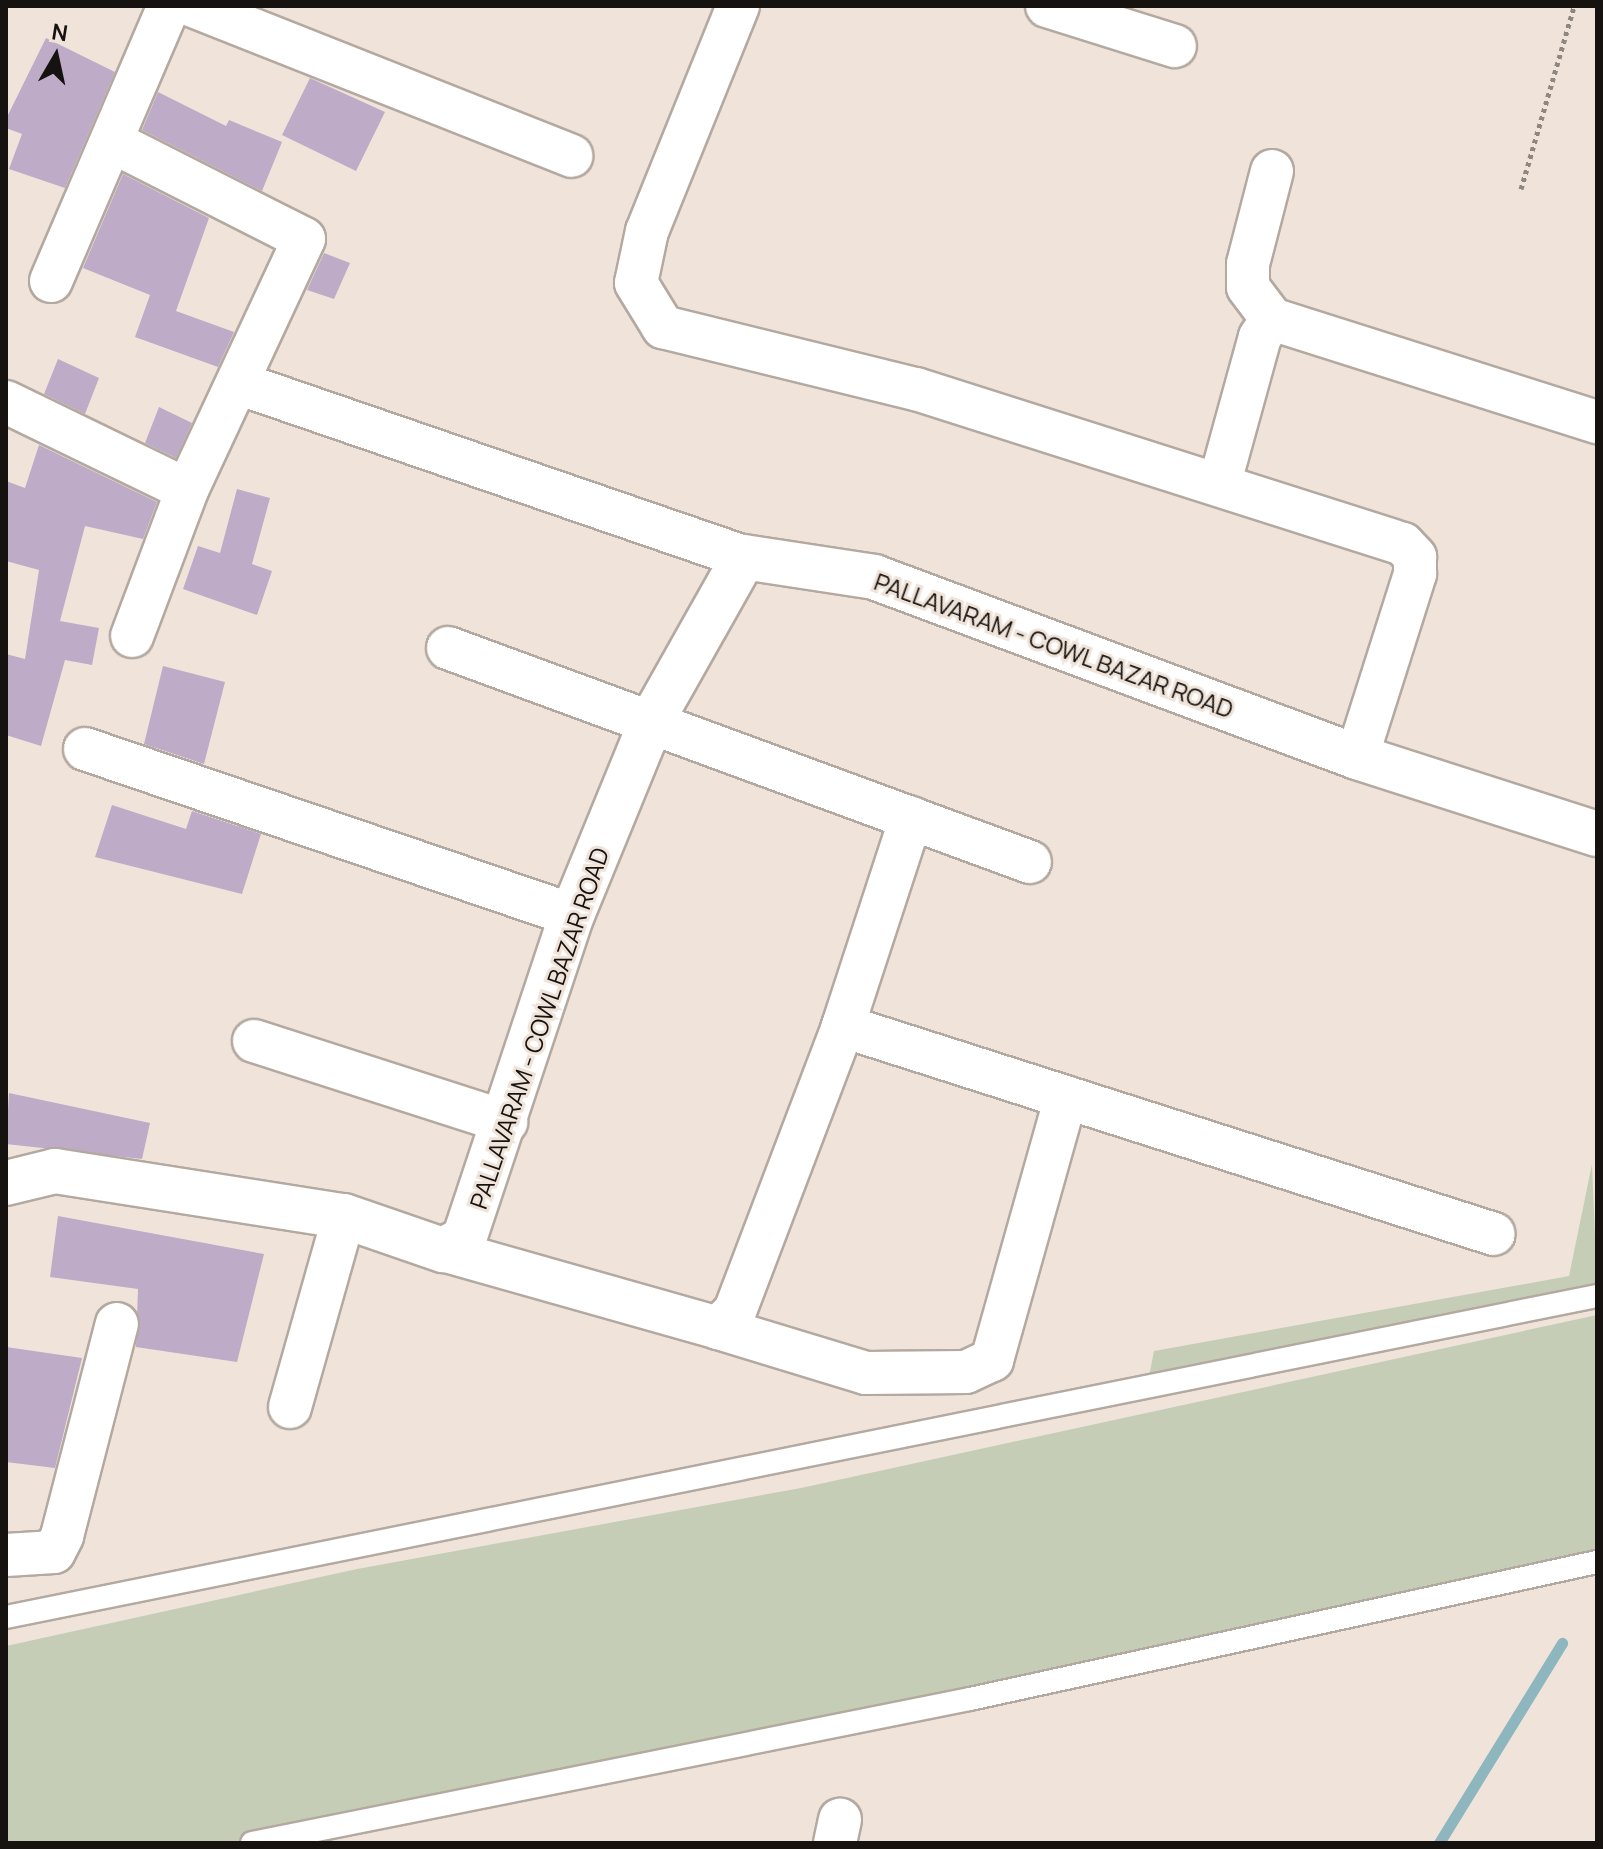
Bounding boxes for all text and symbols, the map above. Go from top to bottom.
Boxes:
north arrow [16,16,96,96]
text: N [50,16,70,48]
street label: PALLAVARAM - COWL BAZAR ROAD [870,566,1238,724]
street label: PALLAVARAM - COWL BAZAR ROAD [463,843,615,1213]

